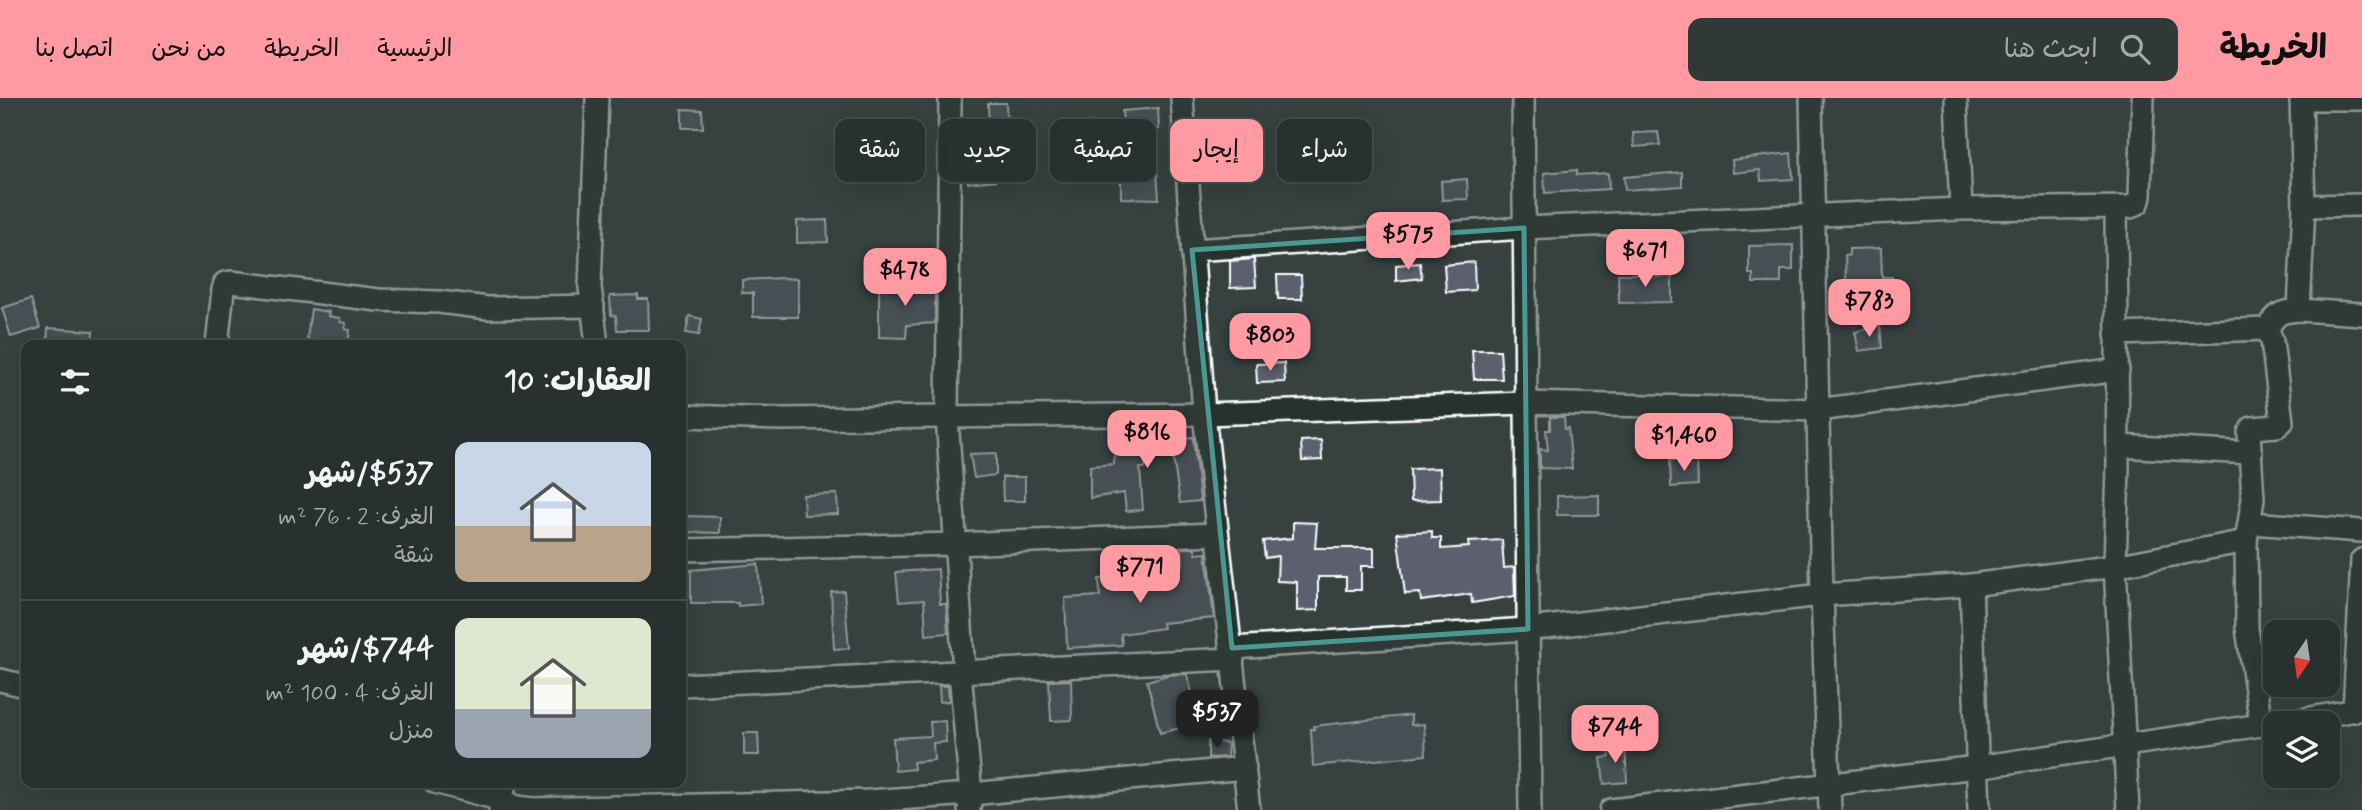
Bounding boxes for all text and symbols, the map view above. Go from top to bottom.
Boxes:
search box [1688,18,2178,81]
text: الخريطة [2220,27,2327,71]
icon: search [2116,30,2154,68]
text: ابحث هنا [2004,33,2098,67]
text: اتصل بنا [35,34,113,65]
text: من نحن [151,34,226,65]
text: الخريطة [264,34,339,65]
text: الرئيسية [377,34,453,65]
chip: شقة [835,119,925,182]
chip: جديد [939,119,1036,182]
chip: تصفية [1050,119,1156,182]
chip: إيجار [1170,119,1263,182]
chip: شراء [1277,119,1372,182]
pin: $575 [1367,212,1449,272]
text: $575 [1382,220,1434,250]
pin: $671 [1604,230,1686,289]
text: $671 [1622,237,1668,267]
pin: $478 [864,248,946,308]
text: $478 [880,256,930,286]
pin: $783 [1828,280,1910,339]
text: $783 [1844,287,1894,317]
pin: $803 [1229,314,1311,373]
text: $803 [1245,321,1295,351]
text: العقارات: 10 [504,362,651,401]
icon: filters [56,363,94,401]
pin: $816 [1106,410,1188,470]
pin: $1,460 [1627,414,1741,473]
text: $816 [1123,418,1171,448]
text: $1,460 [1651,421,1717,451]
text: $537/شهر [306,454,434,493]
icon: home [511,470,595,554]
text: الغرف: 2 · 76 m² [278,503,434,533]
text: شقة [394,541,434,571]
pin: $771 [1099,546,1181,605]
text: $771 [1116,553,1164,583]
north arrow [2263,620,2340,696]
map controls [2263,620,2340,788]
text: $744/شهر [299,630,434,669]
icon: home [511,646,595,730]
text: الغرف: 4 · 100 m² [266,679,434,709]
pin: $537 [1176,690,1258,750]
text: $537 [1192,698,1242,728]
pin: $744 [1574,706,1656,765]
button: layers [2263,711,2340,788]
text: $744 [1587,713,1643,743]
text: منزل [389,717,434,747]

